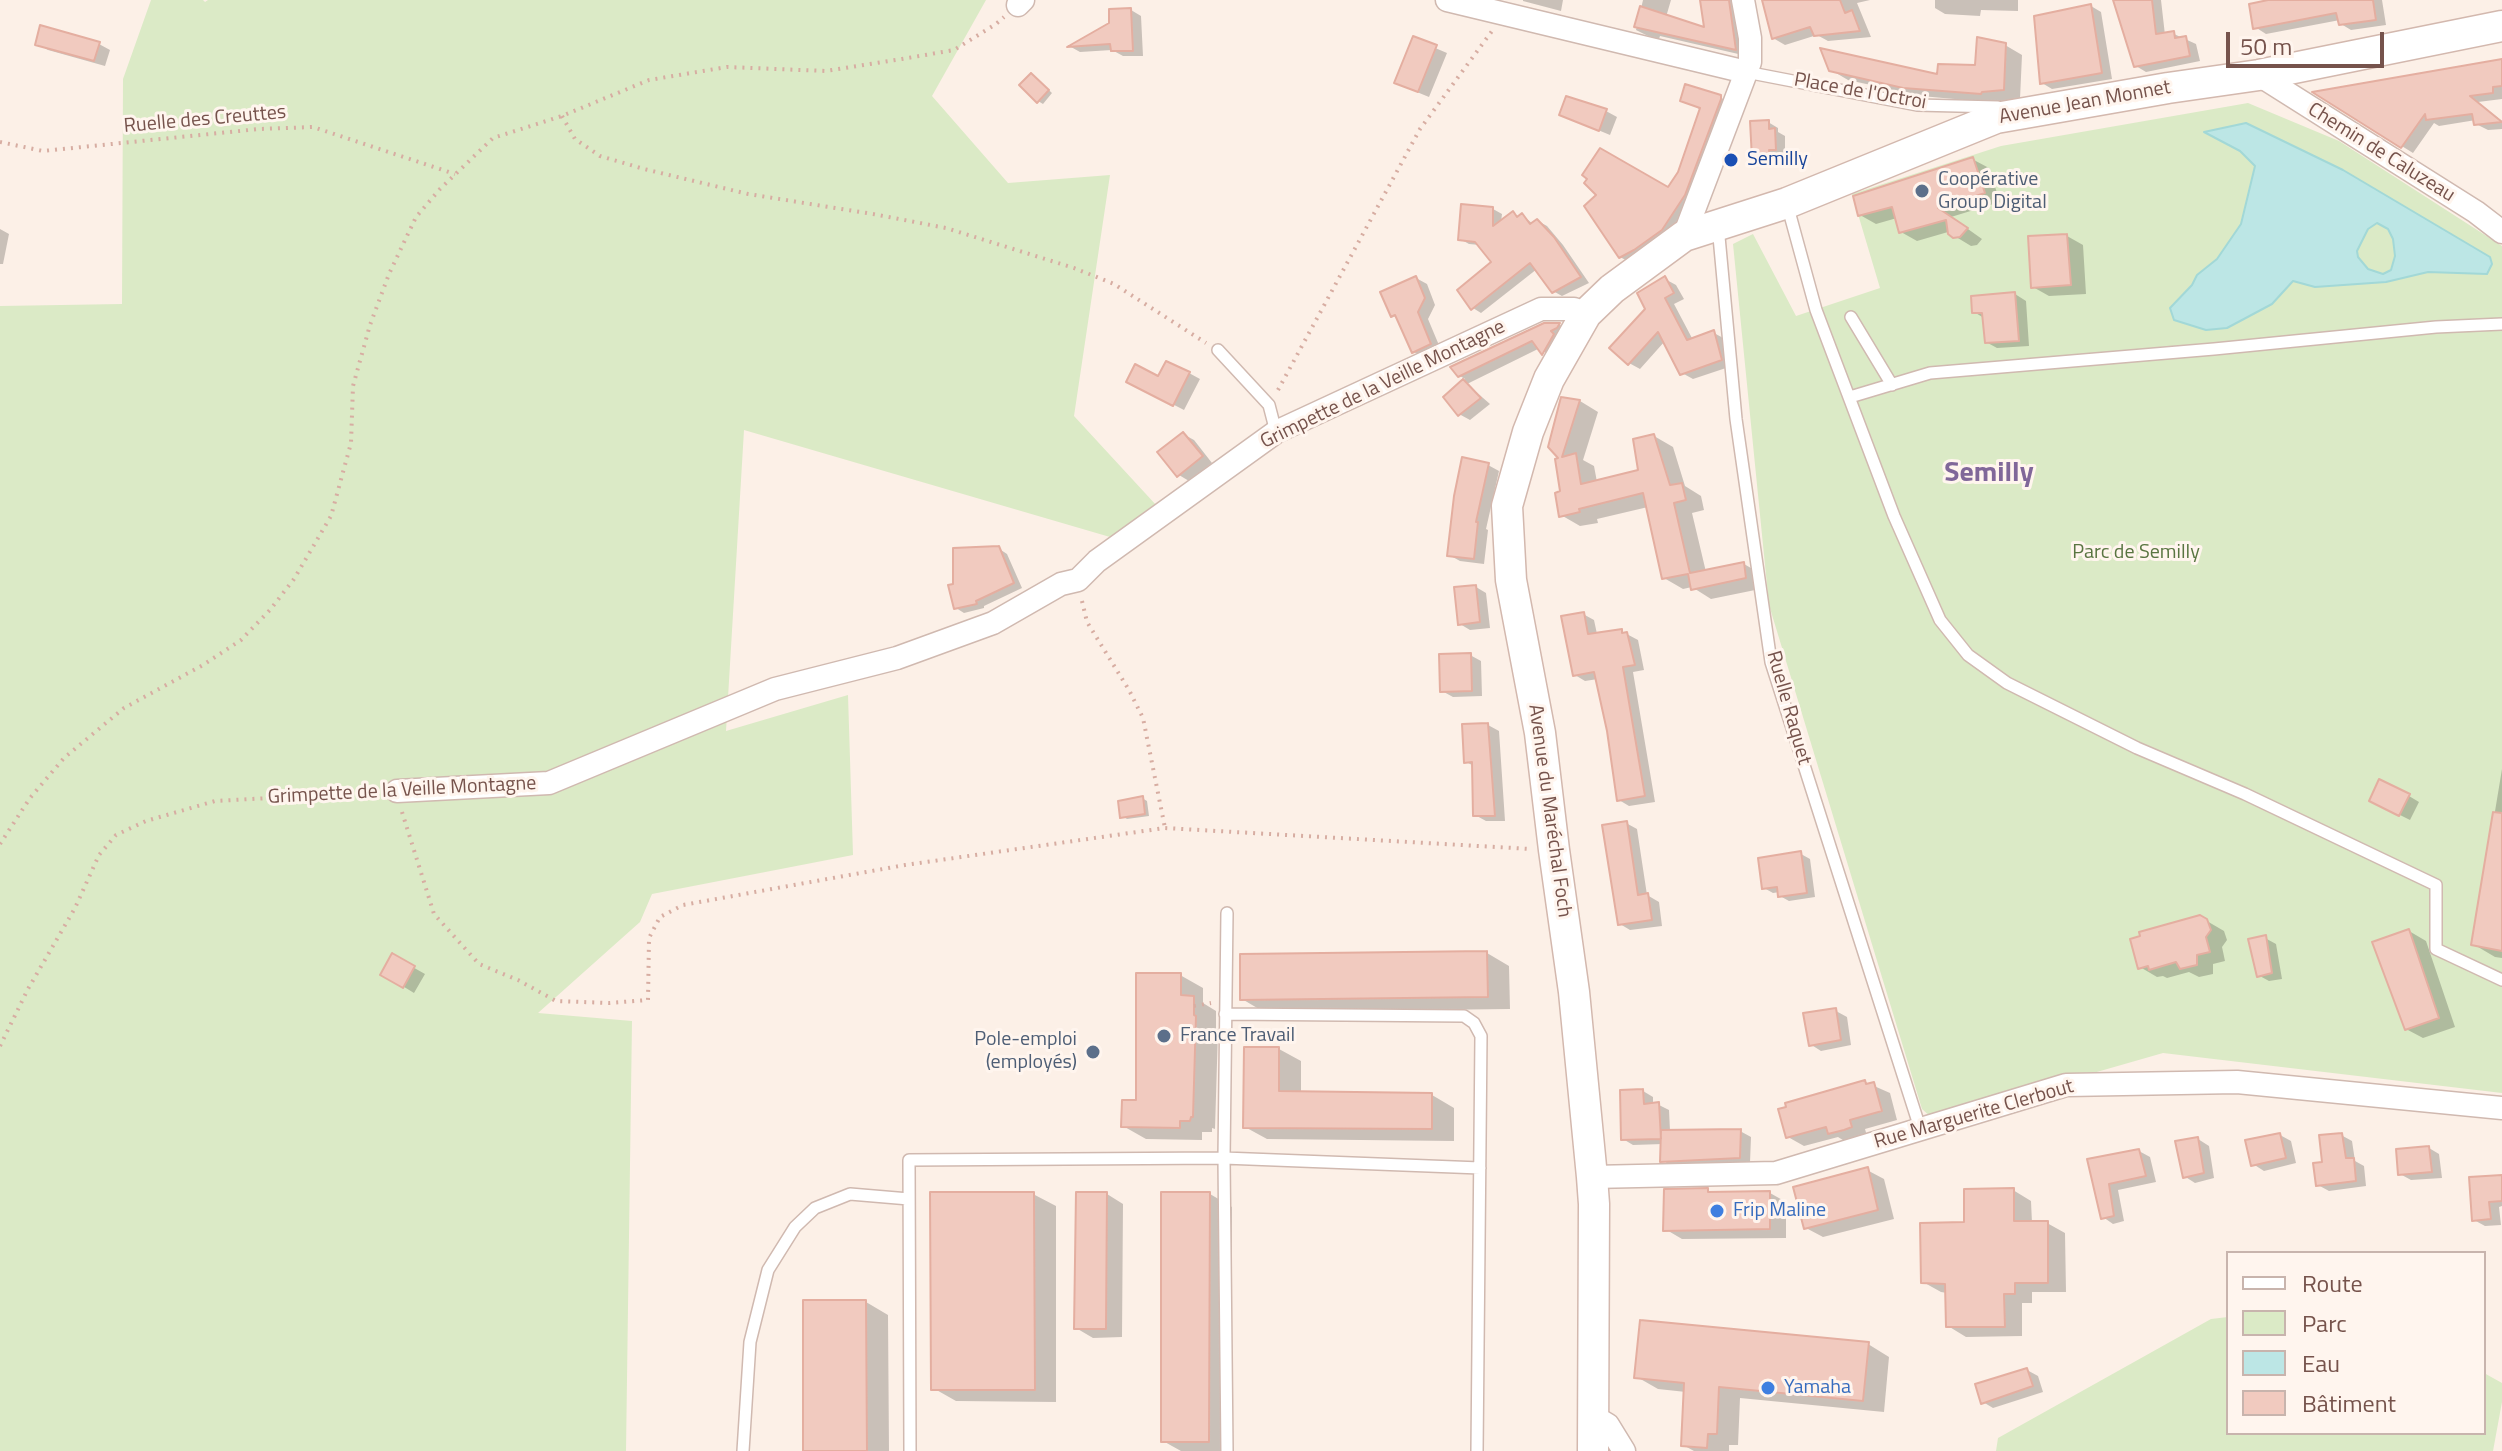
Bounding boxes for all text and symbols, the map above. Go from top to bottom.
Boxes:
scale bar [2230,16,2388,66]
text: 50 m [2240,28,2292,64]
street label: Place de l'Octroi [1792,69,1928,115]
street label: Avenue Jean Monnet [1997,76,2173,130]
street label: Chemin de Caluzeau [2303,98,2459,208]
street label: Ruelle des Creuttes [123,101,287,139]
place label: Semilly [1747,148,1808,172]
marker: Semilly [1722,151,1740,169]
place label: Coopérative Group Digital [1938,168,2047,215]
marker: Coopérative Group Digital [1913,182,1931,200]
street label: Grimpette de la Veille Montagne [1257,315,1509,455]
district label: Semilly [1944,457,2034,491]
park label: Parc de Semilly [2072,541,2200,565]
street label: Ruelle Raquet [1760,648,1816,768]
street label: Avenue du Maréchal Foch [1522,703,1576,919]
street label: Grimpette de la Veille Montagne [267,772,537,810]
place label: France Travail [1180,1024,1295,1048]
marker: France Travail [1155,1027,1173,1045]
place label: Pole-emploi (employés) [974,1028,1077,1075]
marker: Pole-emploi (employés) [1084,1043,1102,1061]
street label: Rue Marguerite Clerbout [1872,1075,2076,1155]
place label: Frip Maline [1733,1199,1826,1223]
marker: Frip Maline [1708,1202,1726,1220]
legend [2226,1251,2486,1435]
text: Route [2302,1265,2363,1301]
text: Parc [2302,1305,2347,1341]
text: Eau [2302,1345,2340,1381]
place label: Yamaha [1784,1376,1851,1400]
marker: Yamaha [1759,1379,1777,1397]
text: Bâtiment [2302,1385,2396,1421]

